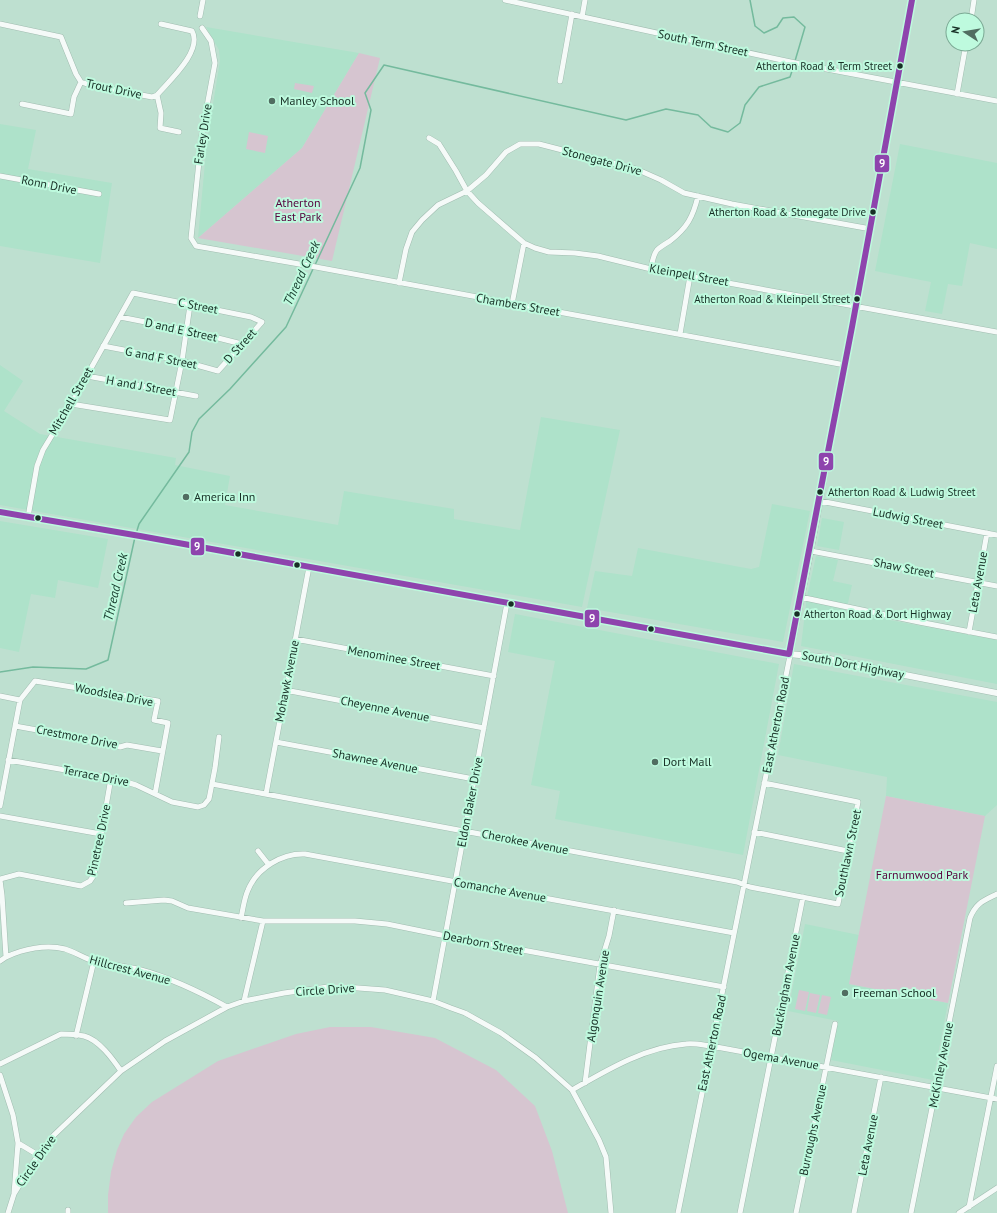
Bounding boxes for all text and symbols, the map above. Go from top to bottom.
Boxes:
north arrow [945,12,985,52]
text: N [948,25,963,35]
street label: South Term Street [657,26,749,59]
place label: Atherton Road & Term Street [756,59,892,73]
marker: Atherton Road & Term Street [895,61,905,71]
street label: Trout Drive [85,75,143,102]
place label: Manley School [280,93,355,108]
marker: Manley School [267,96,277,106]
street label: Farley Drive [190,103,215,165]
street label: Stonegate Drive [561,143,644,178]
line badge: 9 [874,154,890,173]
text: 9 [879,156,885,170]
street label: Ronn Drive [20,172,78,197]
park label: Atherton East Park [275,195,322,224]
place label: Atherton Road & Stonegate Drive [709,205,866,219]
marker: Atherton Road & Stonegate Drive [868,207,878,217]
water label: Thread Creek [279,237,324,308]
street label: Kleinpell Street [648,260,730,289]
street label: Chambers Street [475,290,561,319]
place label: Atherton Road & Kleinpell Street [694,292,850,306]
street label: C Street [177,294,219,317]
marker: Atherton Road & Kleinpell Street [852,294,862,304]
street label: D and E Street [144,315,219,344]
street label: D Street [220,325,259,366]
street label: G and F Street [124,343,198,372]
street label: Mitchell Street [45,364,96,437]
street label: H and J Street [105,372,177,399]
line badge: 9 [818,452,834,471]
text: 9 [823,454,829,468]
place label: Atherton Road & Ludwig Street [828,485,976,499]
marker: Atherton Road & Ludwig Street [815,487,825,497]
place label: America Inn [194,489,255,504]
marker: America Inn [181,492,191,502]
street label: Ludwig Street [872,503,944,532]
unlabelled marker [33,513,43,523]
line badge: 9 [190,537,205,556]
text: 9 [194,539,200,553]
unlabelled marker [233,549,243,559]
water label: Thread Creek [99,550,132,623]
street label: Leta Avenue [965,550,990,614]
street label: Shaw Street [873,554,936,581]
unlabelled marker [292,560,302,570]
unlabelled marker [506,599,516,609]
place label: Atherton Road & Dort Highway [804,607,952,621]
line badge: 9 [584,609,600,628]
marker: Atherton Road & Dort Highway [792,609,802,619]
text: 9 [589,611,595,625]
unlabelled marker [646,624,656,634]
street label: Mohawk Avenue [271,639,302,723]
street label: Menominee Street [346,642,442,673]
street label: South Dort Highway [801,647,906,682]
street label: East Atherton Road [759,675,792,774]
street label: Woodslea Drive [74,680,155,709]
street label: Cheyenne Avenue [339,693,431,724]
street label: Crestmore Drive [35,721,119,752]
street label: Shawnee Avenue [331,745,419,776]
place label: Dort Mall [663,754,712,769]
street label: Eldon Baker Drive [453,756,486,848]
marker: Dort Mall [650,757,660,767]
street label: Terrace Drive [62,762,130,789]
street label: Pinetree Drive [84,803,113,877]
street label: Southlawn Street [831,808,864,898]
street label: Cherokee Avenue [480,826,570,857]
park label: Farnumwood Park [876,867,968,882]
street label: Comanche Avenue [453,874,547,905]
street label: Dearborn Street [442,927,524,958]
street label: Buckingham Avenue [768,933,803,1037]
street label: Algonquin Avenue [583,949,612,1043]
street label: Hillcrest Avenue [88,951,172,988]
street label: Circle Drive [295,980,355,999]
place label: Freeman School [853,985,936,1000]
marker: Freeman School [840,988,850,998]
street label: East Atherton Road [694,993,729,1092]
street label: McKinley Avenue [925,1021,956,1109]
street label: Ogema Avenue [742,1044,820,1073]
street label: Burroughs Avenue [796,1083,830,1177]
street label: Leta Avenue [854,1113,881,1177]
street label: Circle Drive [12,1132,59,1189]

